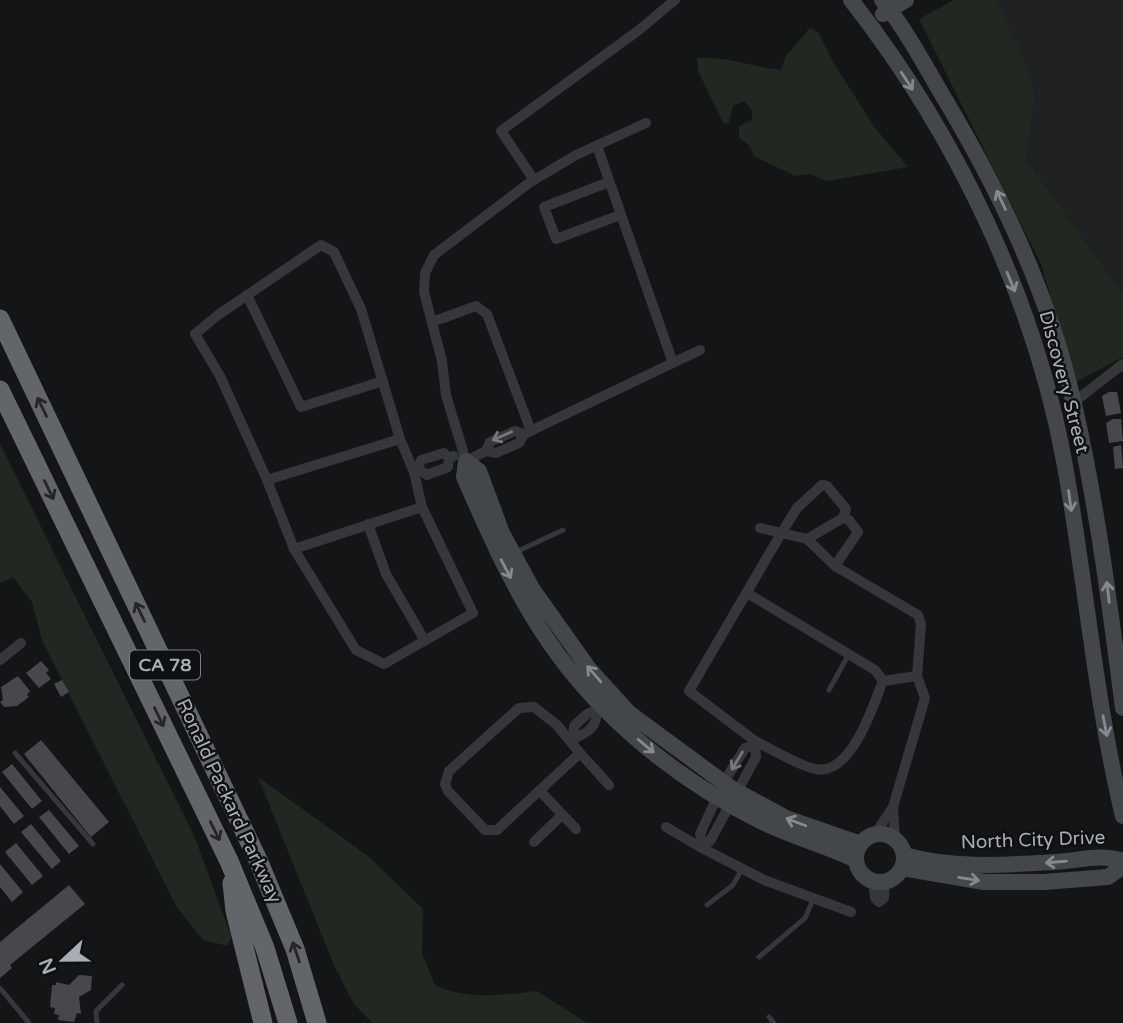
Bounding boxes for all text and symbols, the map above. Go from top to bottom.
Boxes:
one-way arrow [899,71,914,90]
one-way arrow [994,190,1007,211]
one-way arrow [1006,271,1019,293]
street label: Discovery Street [1034,308,1094,456]
one-way arrow [34,397,48,418]
one-way arrow [492,430,514,443]
one-way arrow [43,479,56,500]
one-way arrow [1064,489,1077,512]
one-way arrow [500,558,514,579]
one-way arrow [1101,581,1114,604]
one-way arrow [133,602,146,623]
road number: CA 78 [130,650,200,680]
one-way arrow [587,666,603,684]
street label: Ronald Packard Parkway [172,695,286,907]
one-way arrow [153,706,167,727]
one-way arrow [1098,714,1112,737]
one-way arrow [637,738,655,754]
one-way arrow [729,751,743,771]
one-way arrow [786,814,808,827]
one-way arrow [209,820,223,841]
street label: North City Drive [960,826,1106,854]
one-way arrow [1045,856,1068,869]
one-way arrow [957,873,980,886]
north arrow [28,925,98,995]
one-way arrow [288,942,301,964]
text: N [35,955,61,977]

